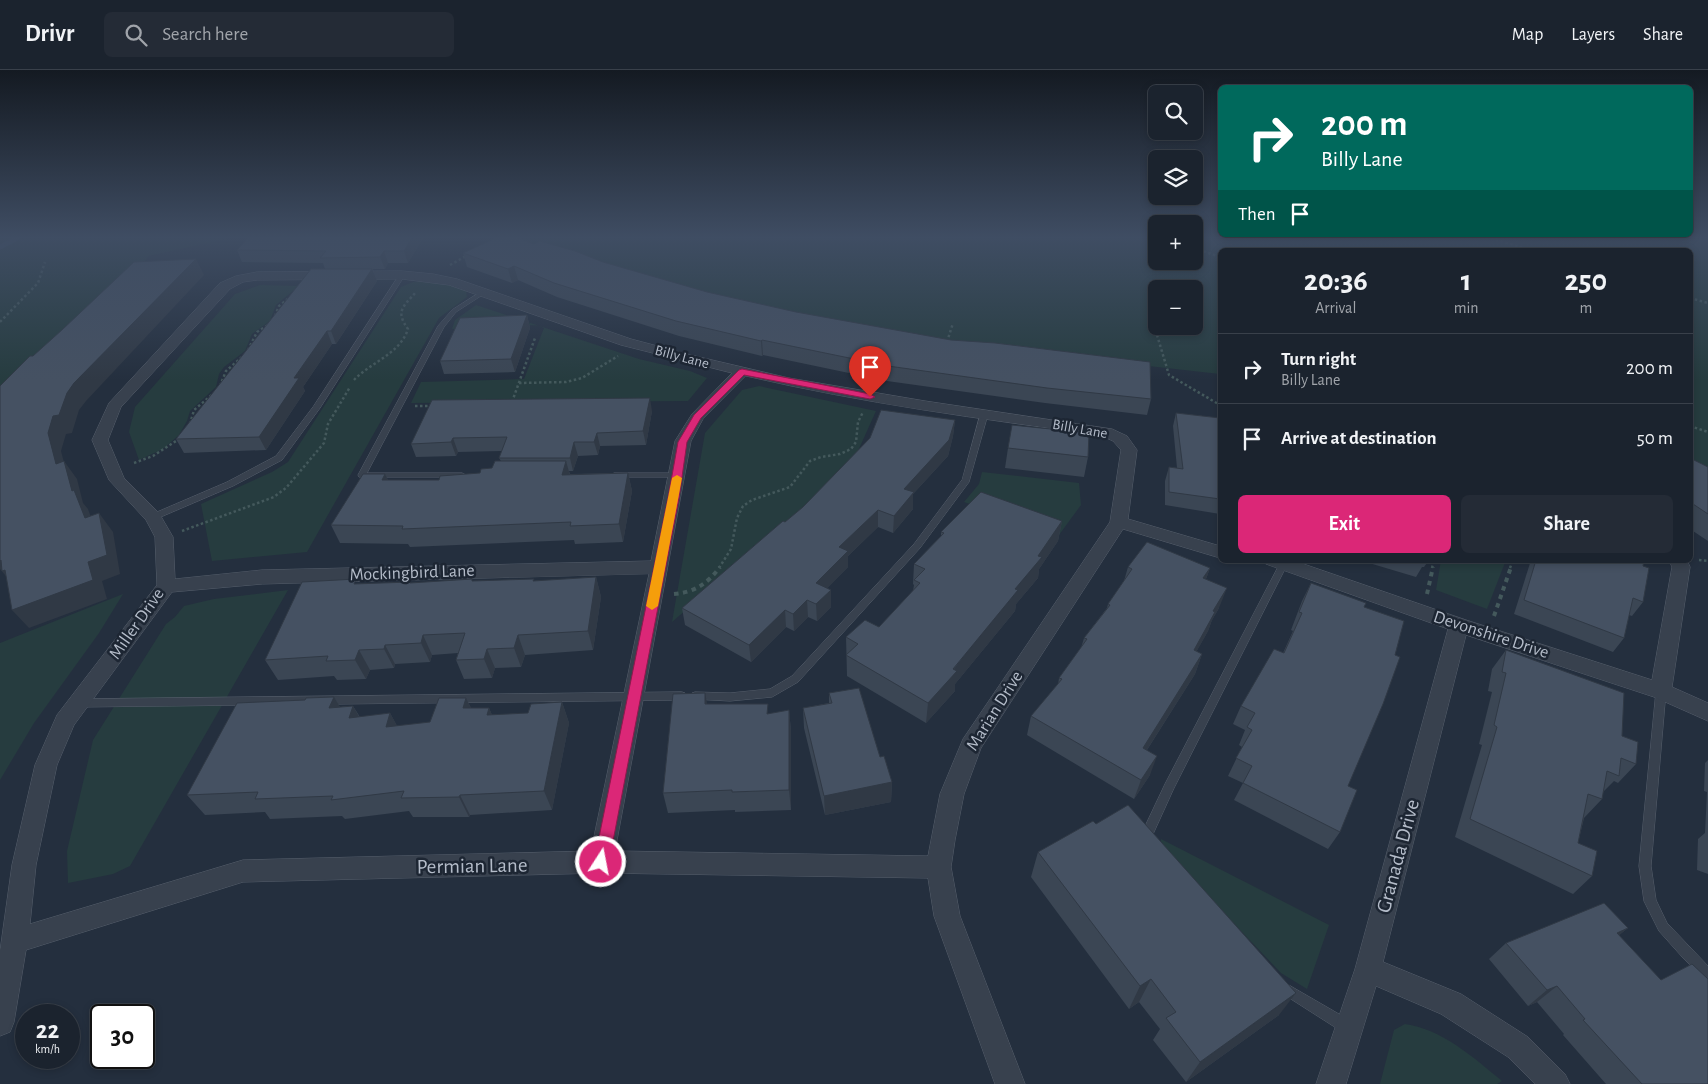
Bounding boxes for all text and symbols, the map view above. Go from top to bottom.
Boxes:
search box [104,12,454,57]
icon: search [122,21,150,49]
text: Drivr [25,22,74,46]
text: Search here [162,25,248,44]
text: Map [1512,26,1543,44]
text: Layers [1571,26,1615,44]
text: Share [1643,26,1683,44]
map controls [1148,85,1203,335]
button: search [1148,85,1203,140]
icon: right [1238,105,1303,170]
text: 200 m [1321,107,1408,142]
text: Billy Lane [1321,148,1403,170]
button: layers [1148,150,1203,205]
icon: arrive [1286,200,1314,228]
text: Then [1238,205,1276,224]
button: + [1148,215,1203,270]
text: 20:36 [1304,266,1368,296]
text: 1 [1461,266,1472,296]
text: 250 [1564,266,1607,296]
button: − [1148,280,1203,335]
text: Arrival [1315,300,1356,316]
text: min [1454,300,1479,316]
text: m [1579,300,1592,316]
street label: Billy Lane [653,343,711,371]
pin [849,346,891,397]
text: Turn right [1281,350,1356,369]
icon: arrive [856,353,884,381]
icon: right [1238,355,1266,383]
text: 200 m [1626,359,1673,378]
text: Billy Lane [1281,372,1340,388]
street label: Billy Lane [1051,417,1109,441]
icon: arrive [1238,425,1266,453]
text: Arrive at destination [1281,429,1437,448]
text: 50 m [1637,429,1673,448]
button: Exit [1238,495,1451,553]
button: Share [1461,495,1673,553]
street label: Mockingbird Lane [349,562,475,584]
street label: Miller Drive [106,585,168,663]
street label: Devonshire Drive [1431,608,1551,662]
street label: Marian Drive [963,668,1027,754]
street label: Granada Drive [1373,797,1423,915]
position arrow [574,835,626,887]
street label: Permian Lane [416,855,528,877]
speed limit sign: 30 [90,1004,155,1069]
text: 22 [36,1018,59,1043]
text: km/h [35,1043,60,1055]

